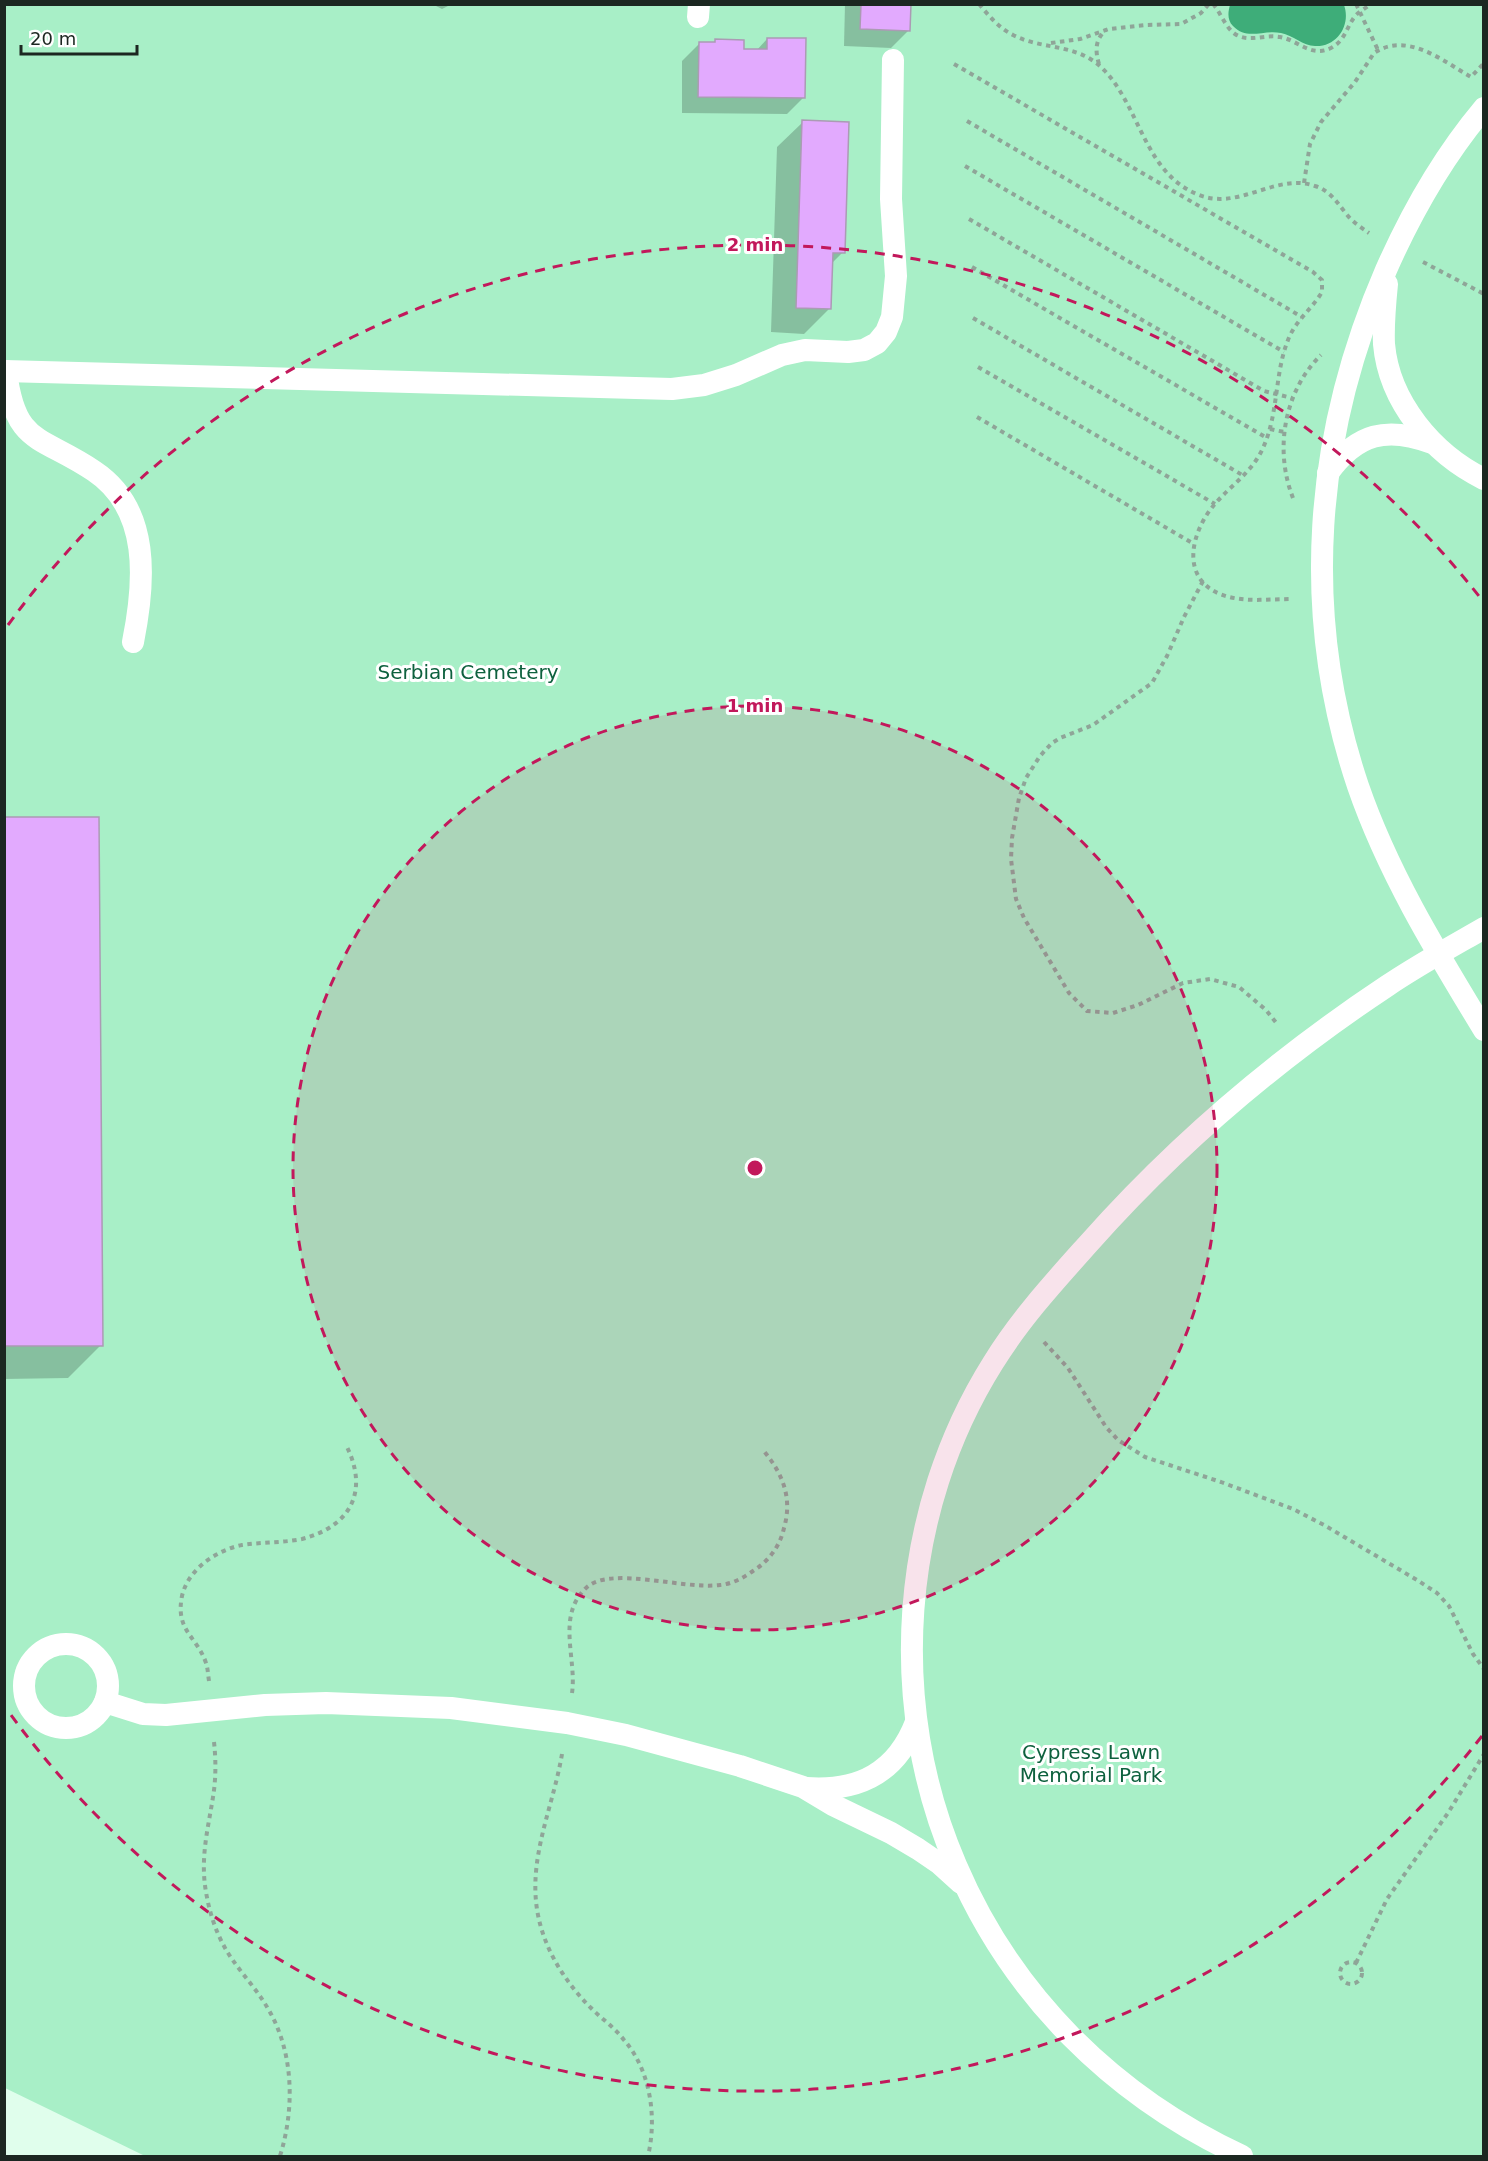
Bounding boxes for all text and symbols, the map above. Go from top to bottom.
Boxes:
scale bar [21,18,136,56]
text: 20 m [30,28,76,49]
text: 2 min [727,234,783,255]
park label: Serbian Cemetery [377,660,559,684]
text: 1 min [727,695,783,716]
centre of rings [745,1158,765,1178]
park label: Cypress Lawn Memorial Park [1020,1740,1163,1787]

